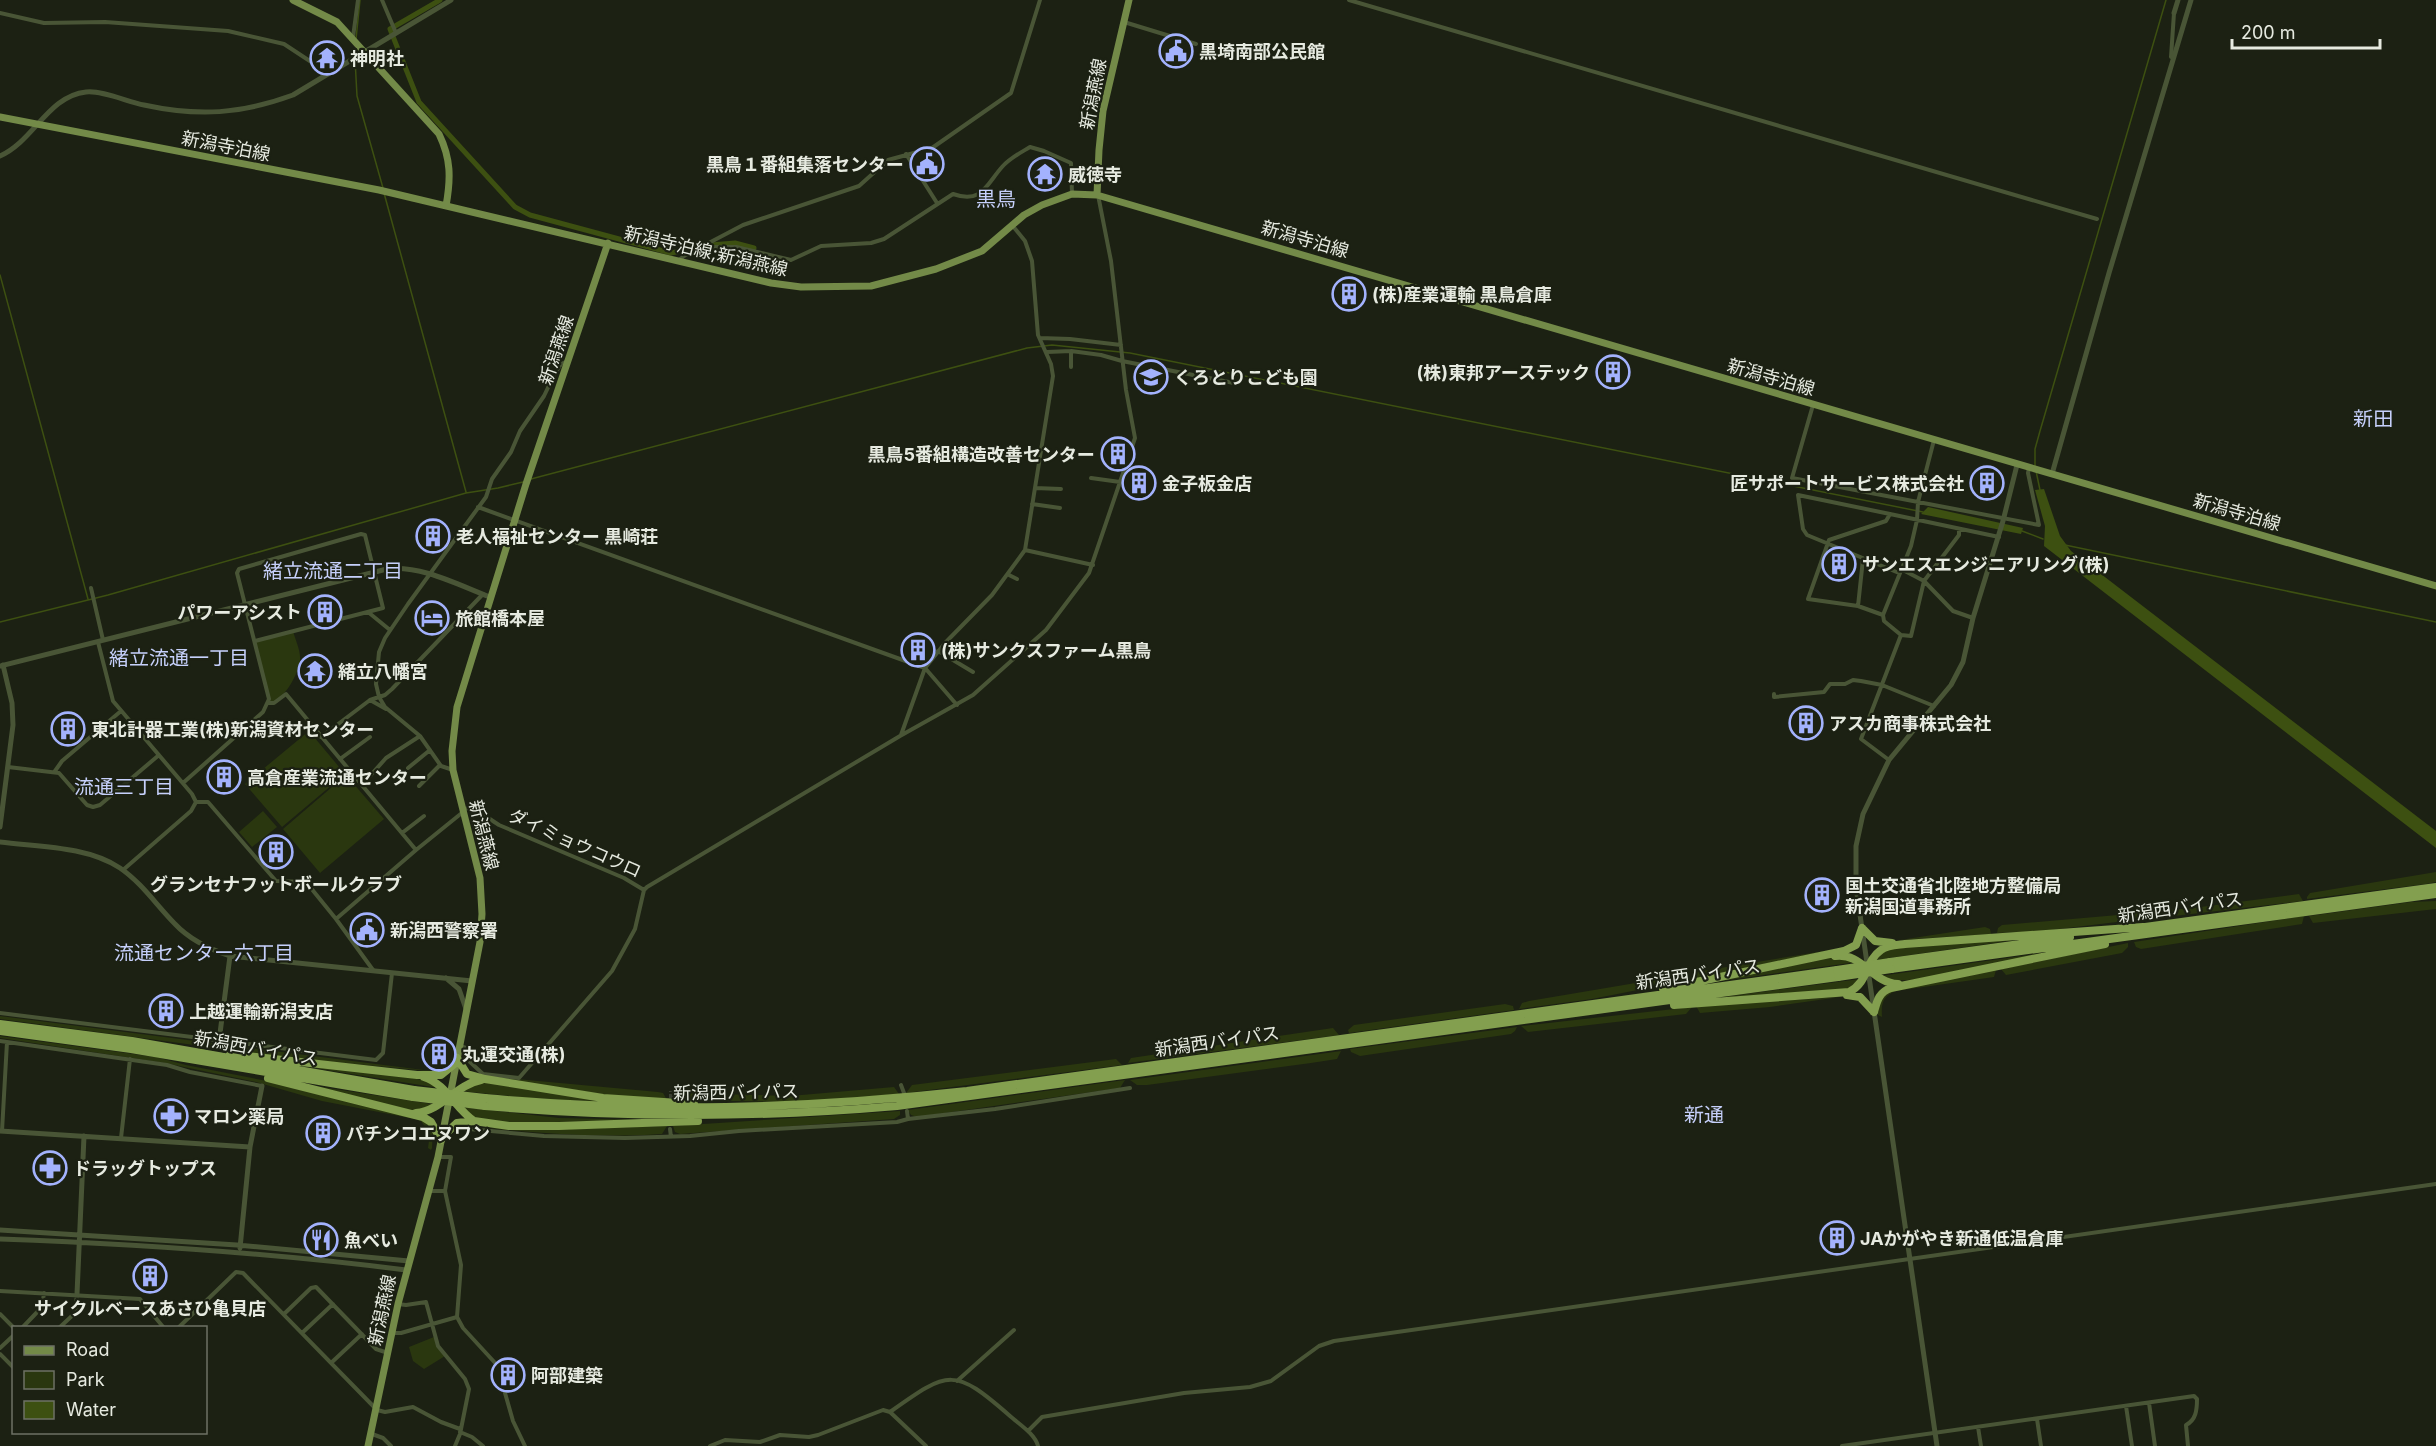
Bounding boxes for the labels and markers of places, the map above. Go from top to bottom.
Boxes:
public building icon: 黒埼南部公民館 [1158,33,1194,69]
temple icon: 神明社 [309,40,345,76]
place label: 黒埼南部公民館 [1199,41,1325,62]
place label: 神明社 [350,48,404,69]
public building icon: 黒鳥１番組集落センター [909,146,945,182]
place label: 黒鳥１番組集落センター [706,154,904,175]
temple icon: 威徳寺 [1027,156,1063,192]
place label: 威徳寺 [1068,164,1122,185]
building icon: (株)産業運輸 黒鳥倉庫 [1331,276,1367,312]
place label: (株)産業運輸 黒鳥倉庫 [1372,284,1552,305]
building icon: (株)東邦アーステック [1595,354,1631,390]
school or university icon: くろとりこども園 [1133,359,1169,395]
place label: (株)東邦アーステック [1416,362,1590,383]
place label: くろとりこども園 [1174,367,1318,388]
building icon: 黒鳥5番組構造改善センター [1100,436,1136,472]
place label: 黒鳥5番組構造改善センター [867,444,1095,465]
building icon: 金子板金店 [1121,465,1157,501]
building icon: 匠サポートサービス株式会社 [1969,465,2005,501]
place label: 金子板金店 [1162,473,1252,494]
place label: 匠サポートサービス株式会社 [1730,473,1964,494]
building icon: 老人福祉センター 黒崎荘 [415,518,451,554]
place label: 老人福祉センター 黒崎荘 [456,526,658,547]
building icon: サンエスエンジニアリング(株) [1821,546,1857,582]
place label: サンエスエンジニアリング(株) [1862,554,2110,575]
building icon: パワーアシスト [307,594,343,630]
hotel icon: 旅館橋本屋 [414,600,450,636]
place label: パワーアシスト [177,602,302,623]
place label: 旅館橋本屋 [455,608,545,629]
building icon: (株)サンクスファーム黒鳥 [900,632,936,668]
place label: (株)サンクスファーム黒鳥 [941,640,1152,661]
temple icon: 緒立八幡宮 [297,653,333,689]
place label: 緒立八幡宮 [338,661,428,682]
building icon: アスカ商事株式会社 [1788,705,1824,741]
building icon: 東北計器工業(株)新潟資材センター [50,711,86,747]
place label: アスカ商事株式会社 [1829,713,1991,734]
place label: 東北計器工業(株)新潟資材センター [91,719,375,740]
building icon: 高倉産業流通センター [206,759,242,795]
place label: 高倉産業流通センター [247,767,427,788]
building icon: グランセナフットボールクラブ [258,834,294,870]
place label: グランセナフットボールクラブ [150,874,402,895]
place label: 国土交通省北陸地方整備局 新潟国道事務所 [1845,875,2061,917]
building icon: 国土交通省北陸地方整備局 新潟国道事務所 [1804,877,1840,913]
public building icon: 新潟西警察署 [349,912,385,948]
place label: 新潟西警察署 [390,920,498,941]
building icon: 上越運輸新潟支店 [148,993,184,1029]
place label: 上越運輸新潟支店 [189,1001,333,1022]
building icon: 丸運交通(株) [421,1036,457,1072]
place label: 丸運交通(株) [462,1044,566,1065]
pharmacy icon: マロン薬局 [153,1098,189,1134]
place label: マロン薬局 [194,1106,284,1127]
building icon: パチンコエヌワン [305,1115,341,1151]
place label: パチンコエヌワン [346,1123,490,1144]
pharmacy icon: ドラッグトップス [32,1150,68,1186]
place label: ドラッグトップス [73,1158,217,1179]
building icon: JAかがやき新通低温倉庫 [1819,1220,1855,1256]
restaurant icon: 魚べい [303,1222,339,1258]
place label: JAかがやき新通低温倉庫 [1860,1228,2064,1249]
place label: 魚べい [344,1230,398,1251]
building icon: サイクルベースあさひ亀貝店 [132,1258,168,1294]
place label: サイクルベースあさひ亀貝店 [34,1298,266,1319]
building icon: 阿部建築 [490,1357,526,1393]
place label: 阿部建築 [531,1365,603,1386]

